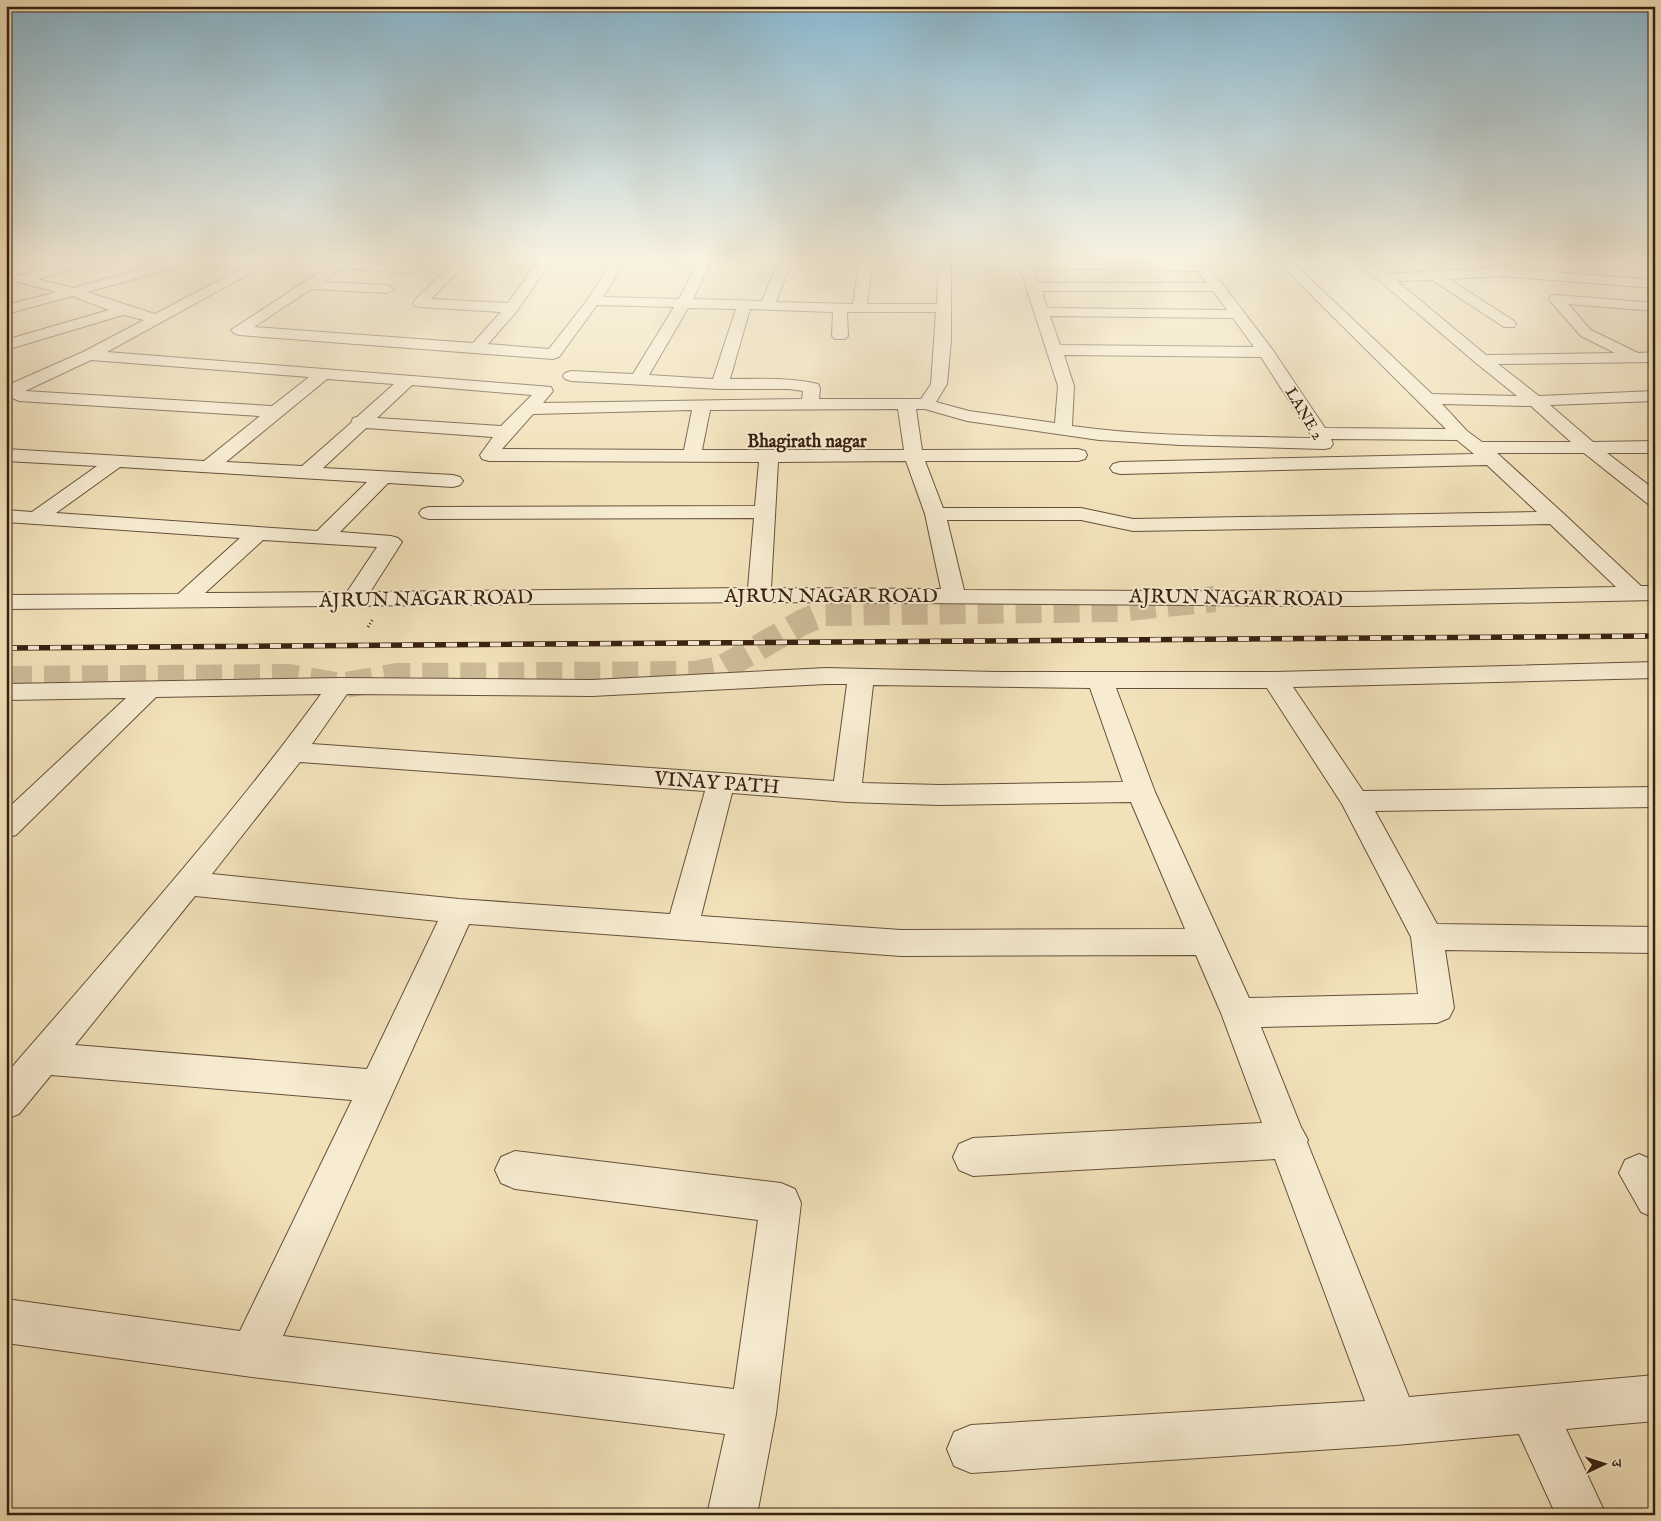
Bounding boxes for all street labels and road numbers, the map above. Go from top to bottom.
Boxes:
street label: LANE 2 [1280,384,1327,444]
street label: AJRUN NAGAR ROAD [723,584,938,609]
street label: AJRUN NAGAR ROAD [1128,584,1343,613]
street label: AJRUN NAGAR ROAD [318,585,533,614]
street label: VINAY PATH [652,767,780,800]

